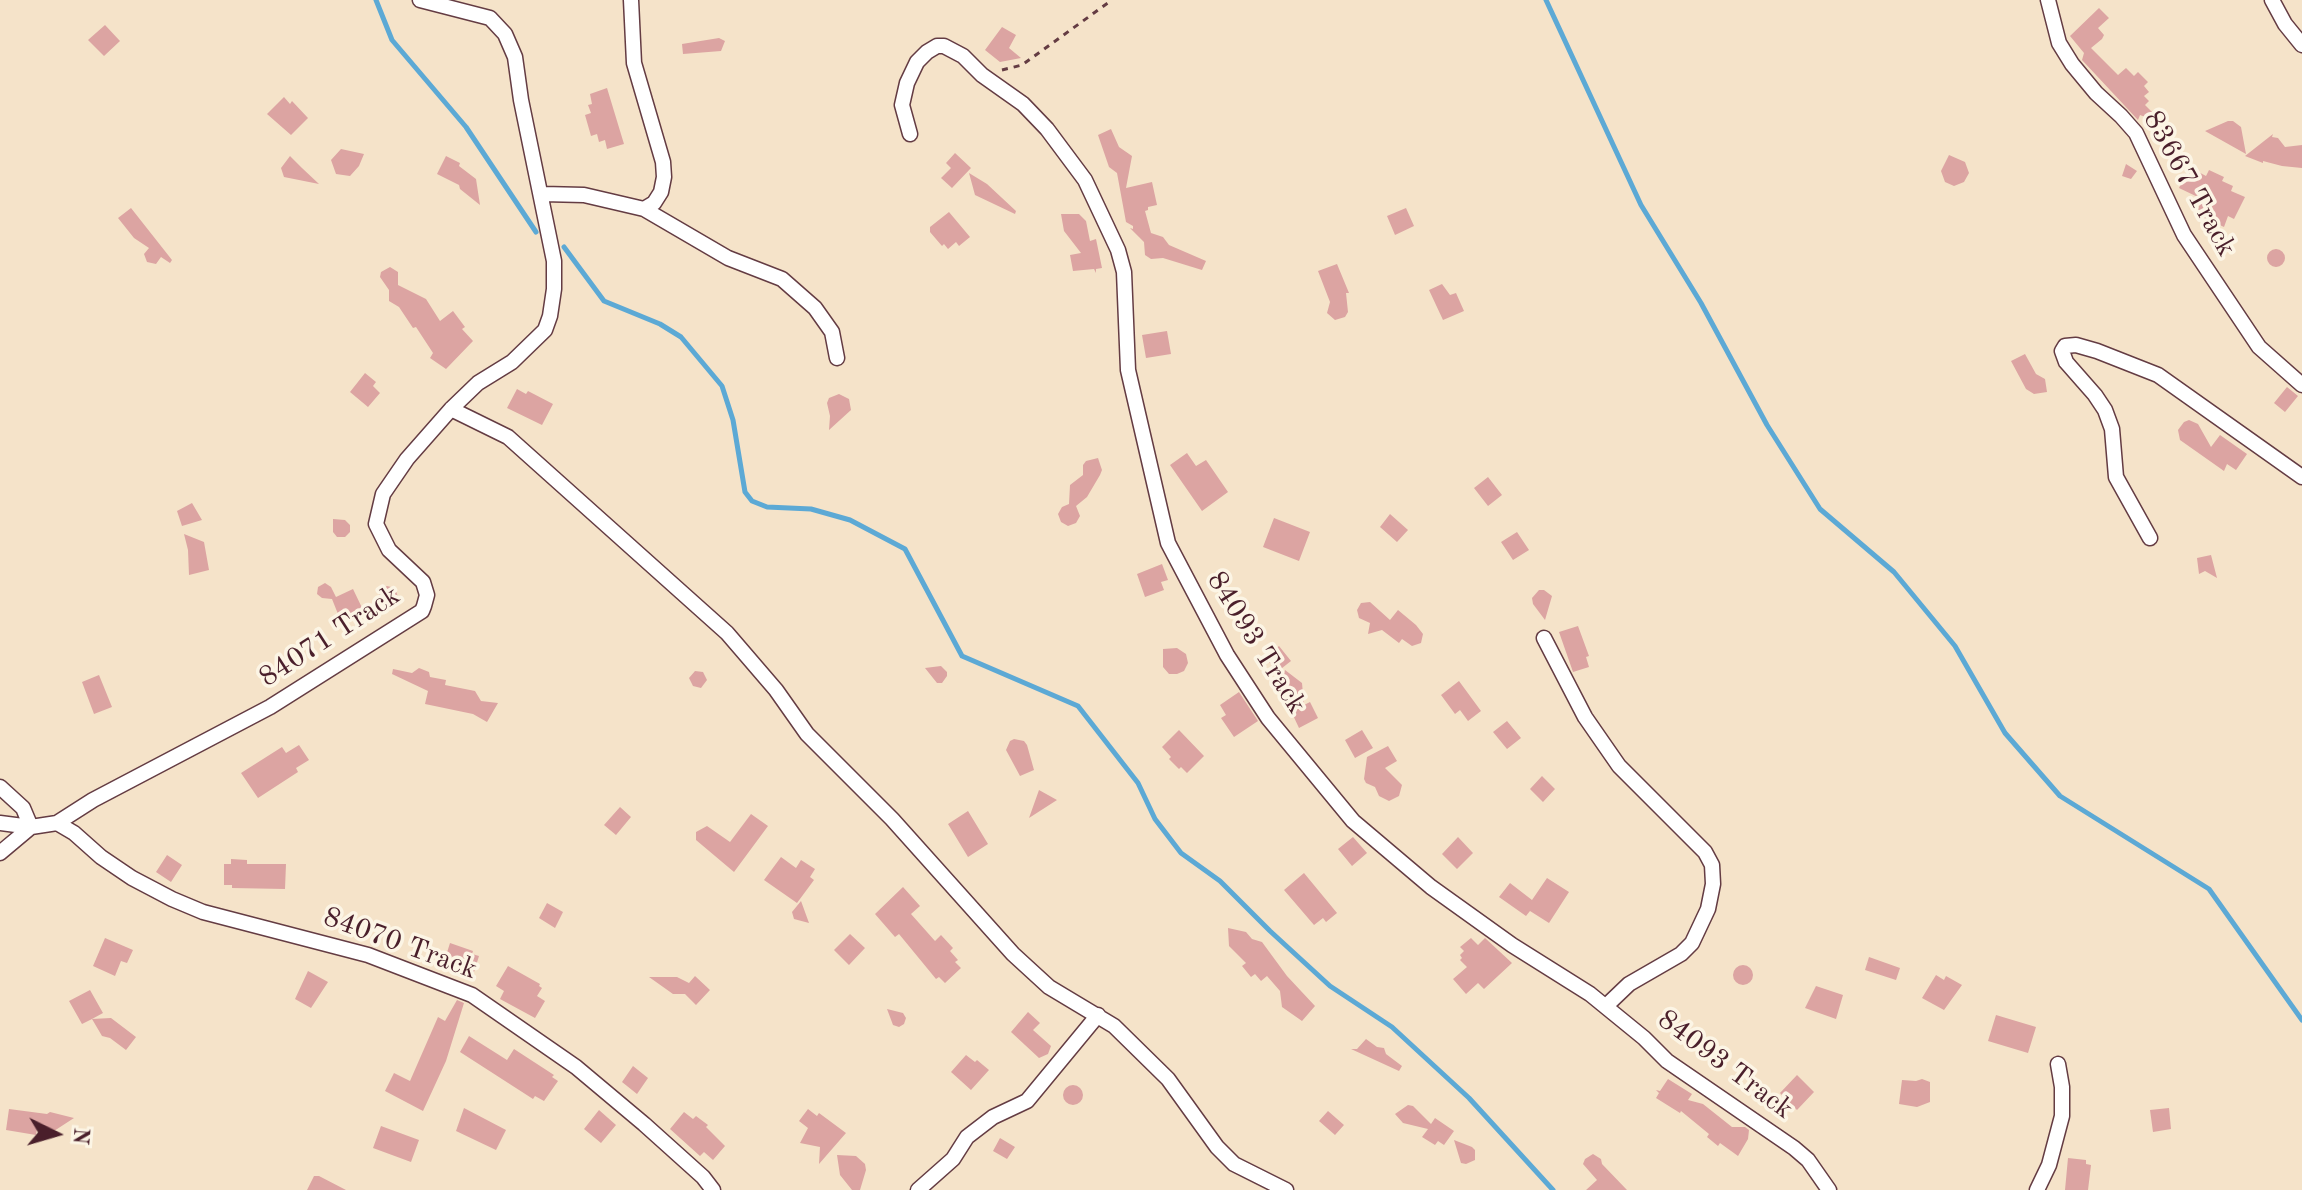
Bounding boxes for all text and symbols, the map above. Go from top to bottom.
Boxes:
street label: 83667 Track [2135,105,2243,263]
street label: 84093 Track [1199,566,1313,720]
street label: 84071 Track [253,579,407,695]
street label: 84070 Track [319,901,481,987]
street label: 84093 Track [1651,1003,1799,1127]
north arrow [16,1094,96,1174]
text: N [68,1127,92,1145]

